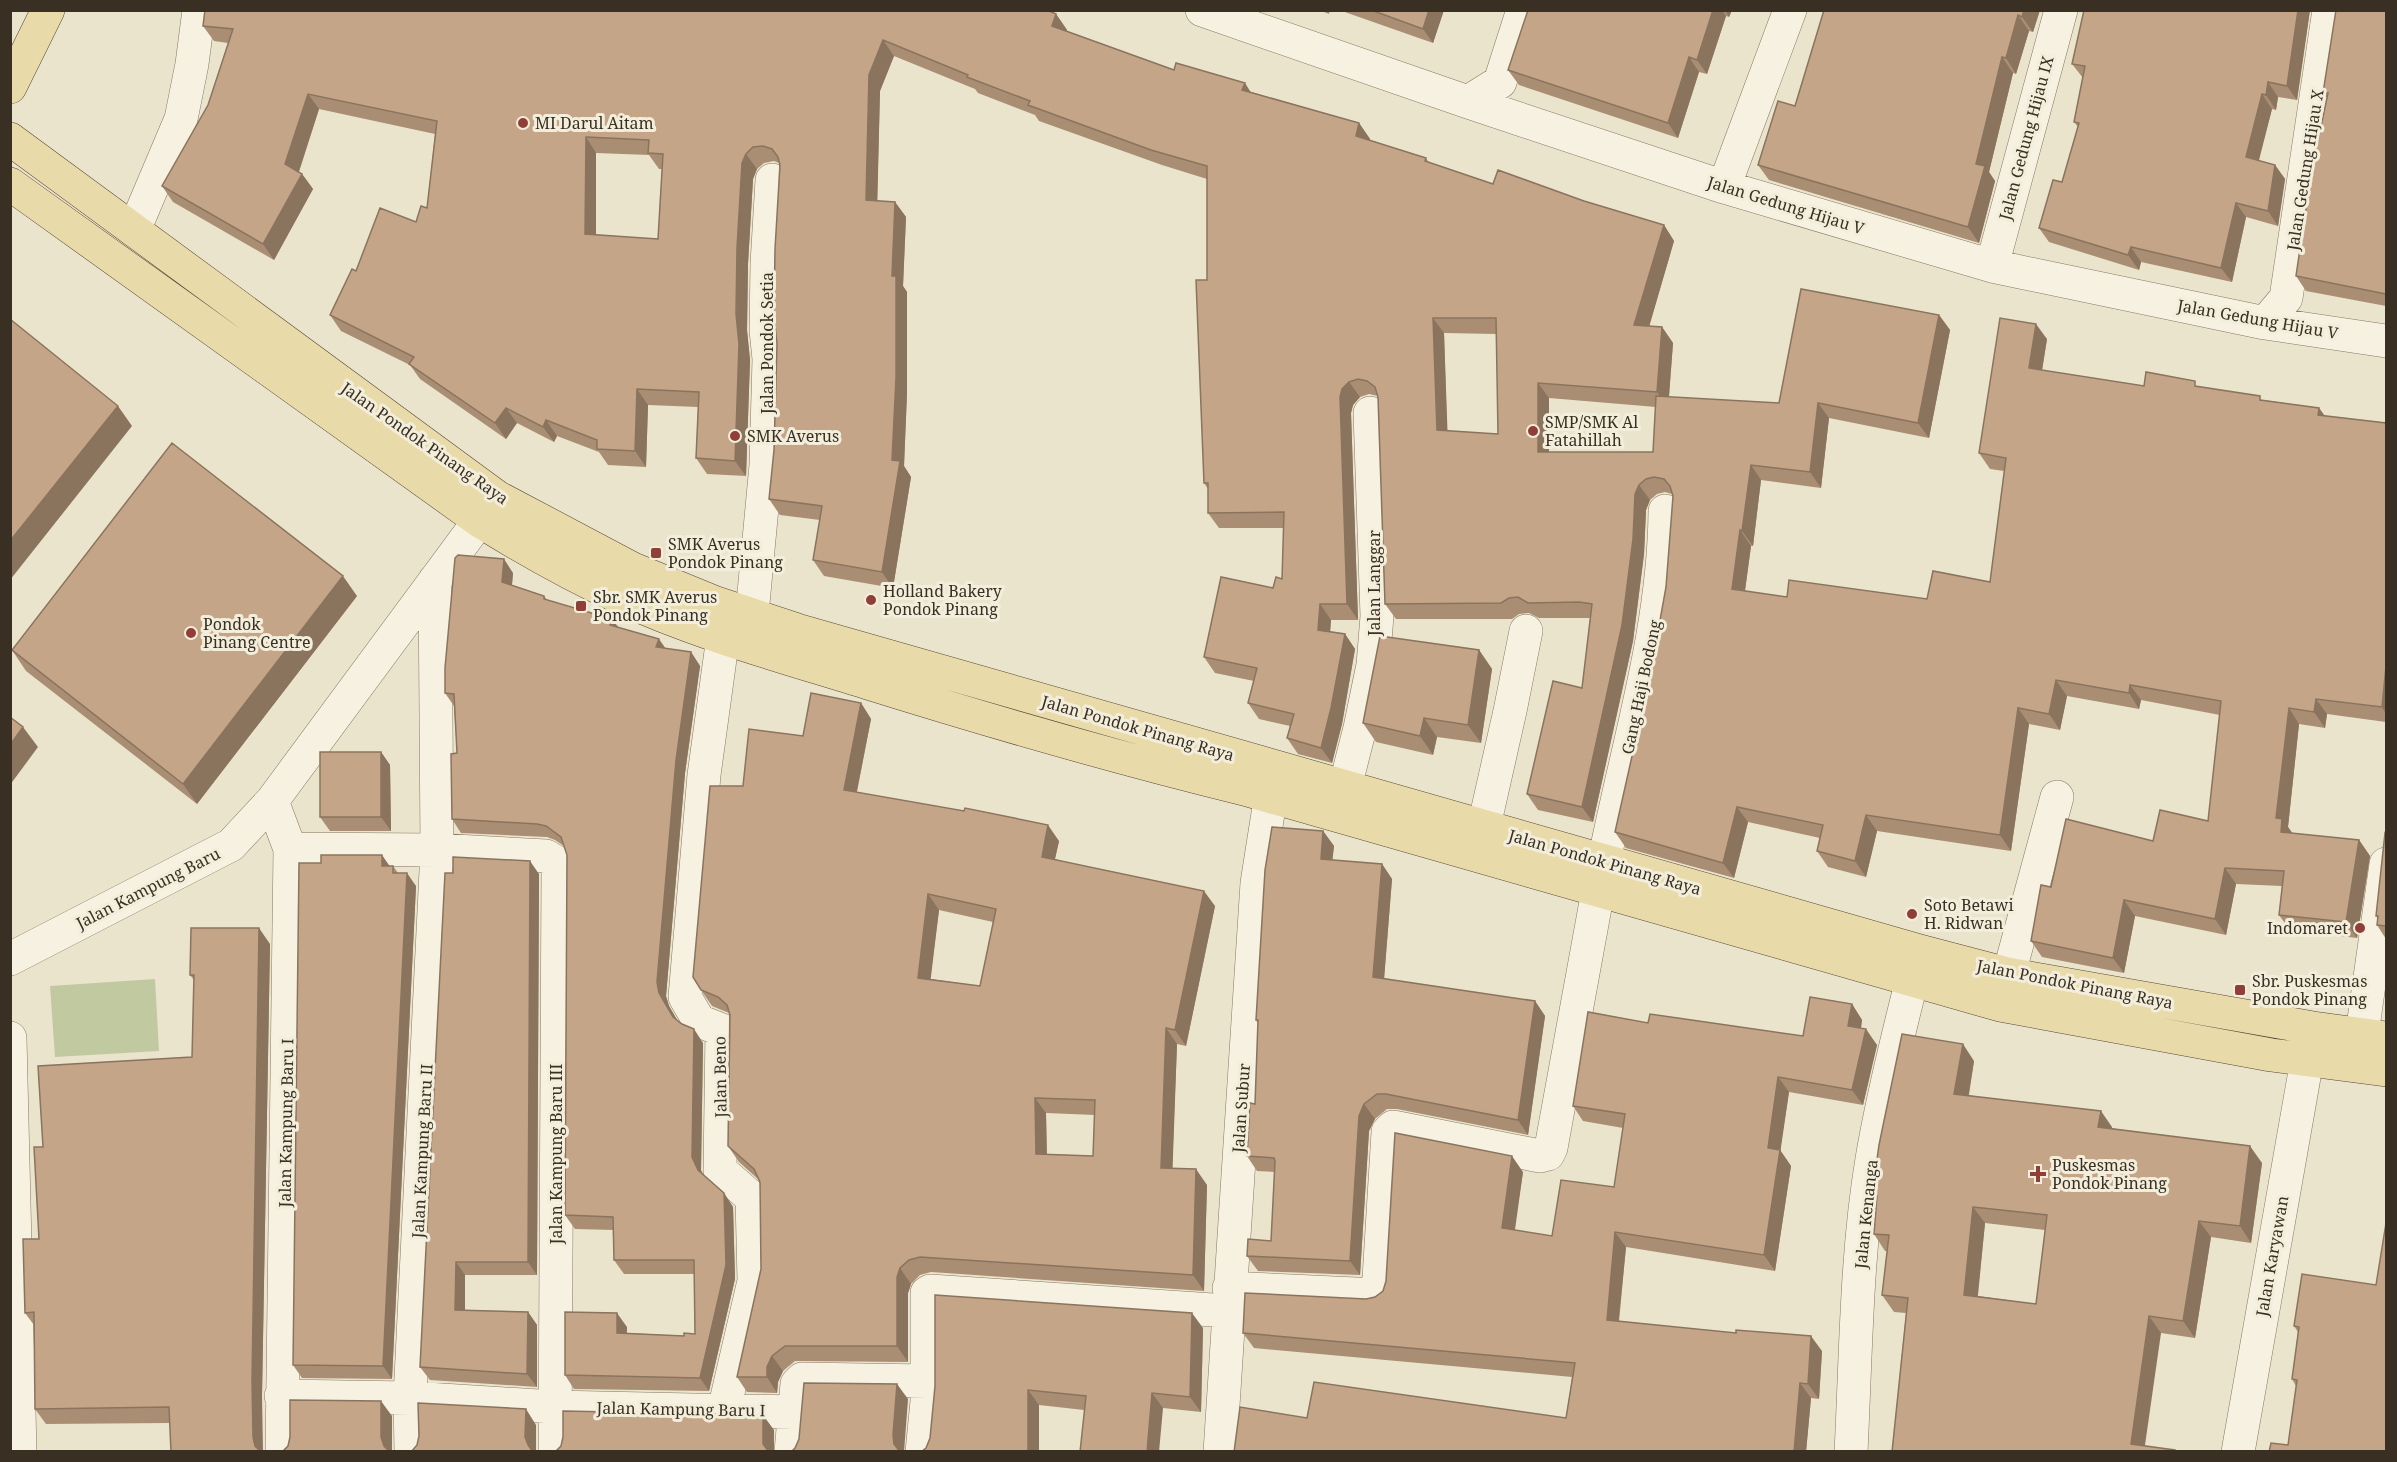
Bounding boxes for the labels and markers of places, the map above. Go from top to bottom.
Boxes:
place label: MI Darul Aitam [535,112,654,134]
marker: MI Darul Aitam [516,116,530,130]
place label: SMP/SMK Al Fatahillah [1545,411,1638,451]
marker: SMP/SMK Al Fatahillah [1526,424,1540,438]
place label: SMK Averus [747,425,839,447]
marker: SMK Averus [728,429,742,443]
place label: SMK Averus Pondok Pinang [668,533,783,573]
marker: SMK Averus Pondok Pinang [649,546,663,560]
place label: Holland Bakery Pondok Pinang [883,580,1003,620]
place label: Sbr. SMK Averus Pondok Pinang [593,586,717,626]
marker: Holland Bakery Pondok Pinang [864,593,878,607]
marker: Sbr. SMK Averus Pondok Pinang [574,599,588,613]
place label: Pondok Pinang Centre [203,613,311,653]
marker: Pondok Pinang Centre [184,626,198,640]
place label: Soto Betawi H. Ridwan [1924,894,2014,934]
marker: Soto Betawi H. Ridwan [1905,907,1919,921]
place label: Indomaret [2267,917,2348,939]
marker: Indomaret [2353,921,2367,935]
place label: Sbr. Puskesmas Pondok Pinang [2252,970,2367,1010]
marker: Sbr. Puskesmas Pondok Pinang [2233,983,2247,997]
place label: Puskesmas Pondok Pinang [2052,1154,2167,1194]
marker: Puskesmas Pondok Pinang [2029,1165,2047,1183]

